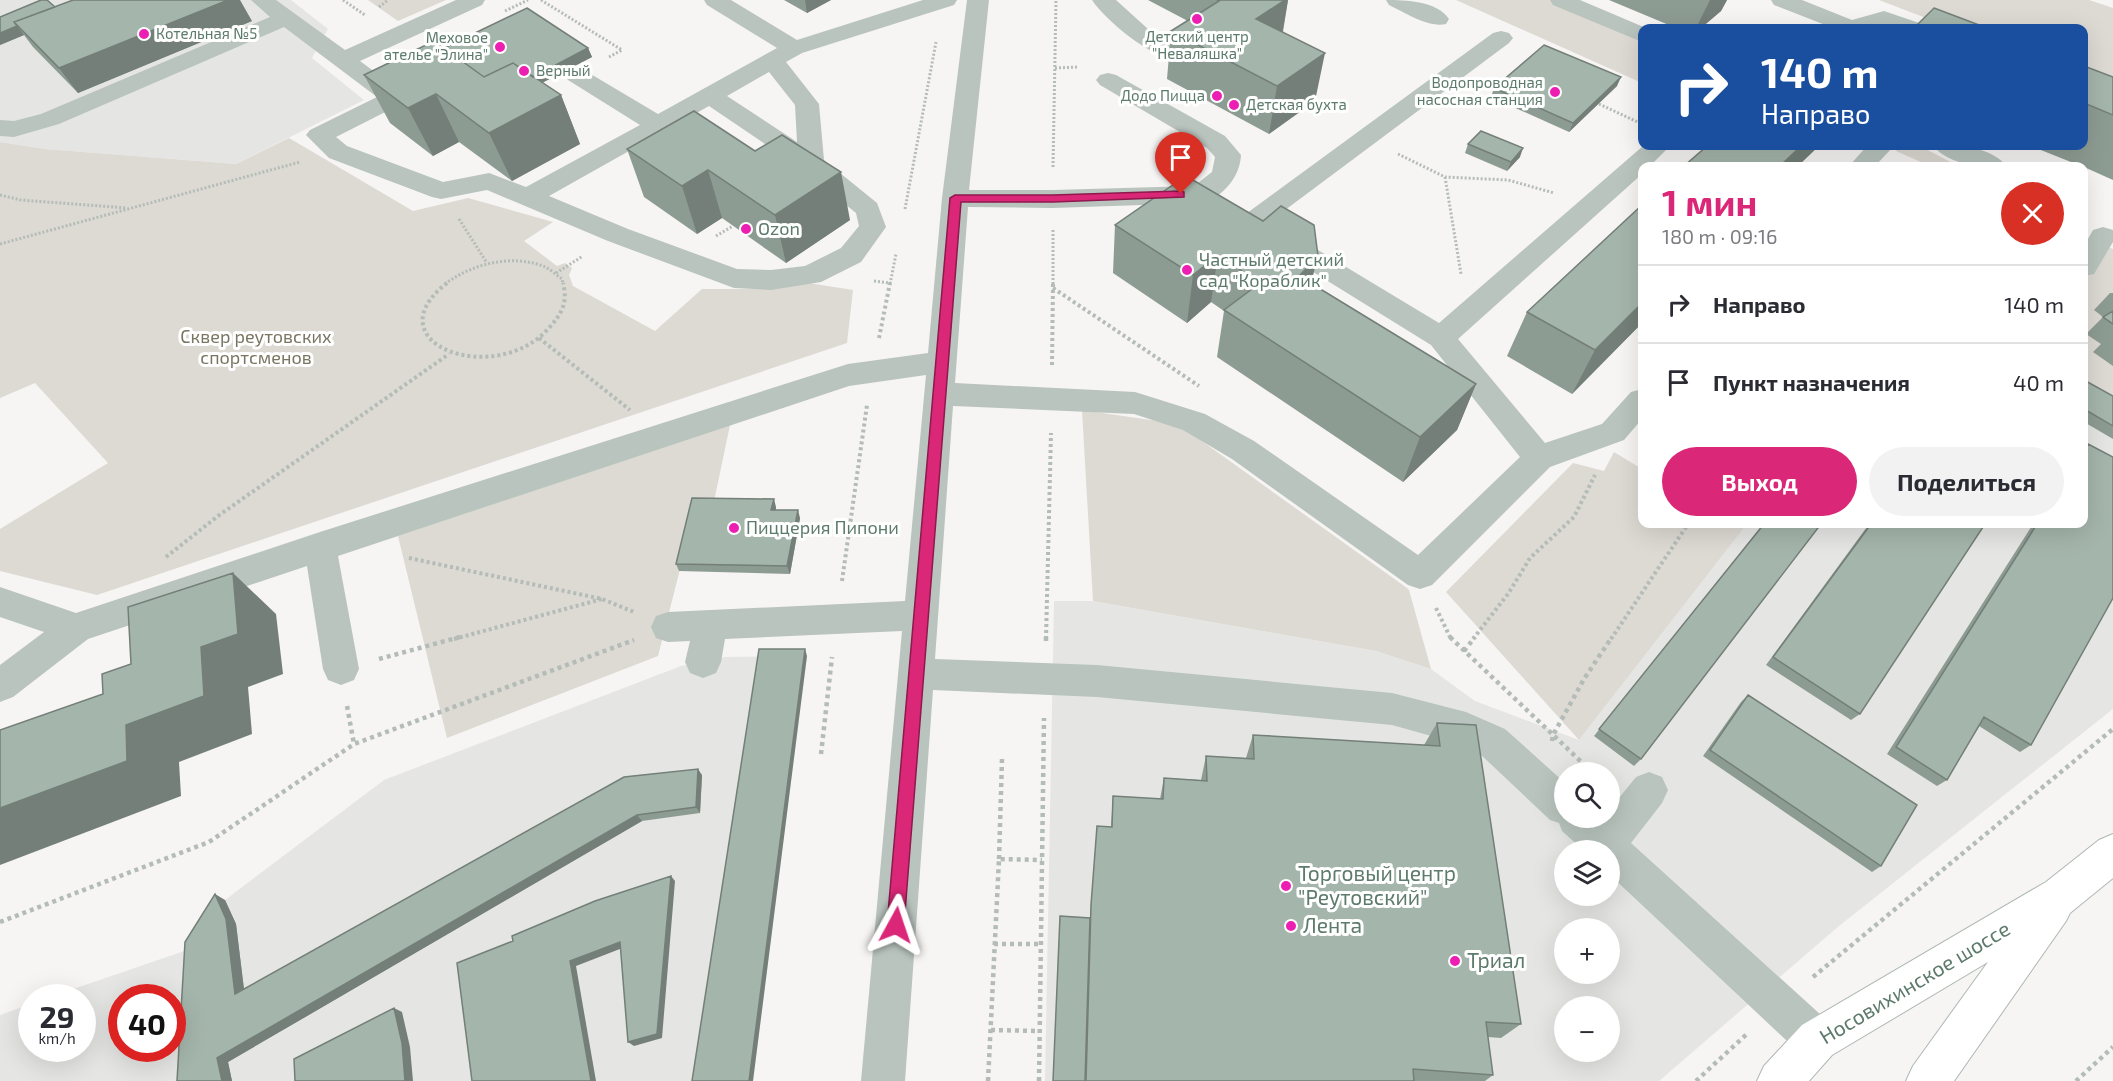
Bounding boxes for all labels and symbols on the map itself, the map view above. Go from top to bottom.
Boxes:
marker: Детский центр "Неваляшка" [1190,12,1204,26]
place label: Котельная №5 [156,24,257,42]
marker: Котельная №5 [137,27,151,41]
place label: Детский центр "Неваляшка" [1145,27,1249,62]
place label: Меховое ателье "Элина" [384,28,488,63]
marker: Меховое ателье "Элина" [493,40,507,54]
place label: Верный [536,61,591,79]
marker: Верный [517,64,531,78]
place label: Водопроводная насосная станция [1417,73,1543,108]
marker: Водопроводная насосная станция [1548,85,1562,99]
place label: Додо Пицца [1121,86,1205,104]
marker: Додо Пицца [1210,89,1224,103]
place label: Детская бухта [1246,95,1347,114]
marker: Детская бухта [1227,98,1241,112]
pin [1155,132,1206,194]
place label: Ozon [758,217,800,239]
marker: Ozon [739,222,753,236]
place label: Частный детский сад "Кораблик" [1199,248,1344,291]
marker: Частный детский сад "Кораблик" [1180,263,1194,277]
park label: Сквер реутовских спортсменов [180,325,332,368]
place label: Пиццерия Пипони [746,516,899,538]
marker: Пиццерия Пипони [727,521,741,535]
place label: Торговый центр "Реутовский" [1298,860,1456,910]
marker: Торговый центр "Реутовский" [1279,879,1293,893]
position arrow [864,893,928,957]
place label: Лента [1303,912,1362,937]
street label: Носовихинское шоссе [1814,915,2014,1049]
marker: Лента [1284,919,1298,933]
place label: Триал [1467,947,1525,972]
marker: Триал [1448,954,1462,968]
speed limit sign: 40 [108,984,186,1062]

